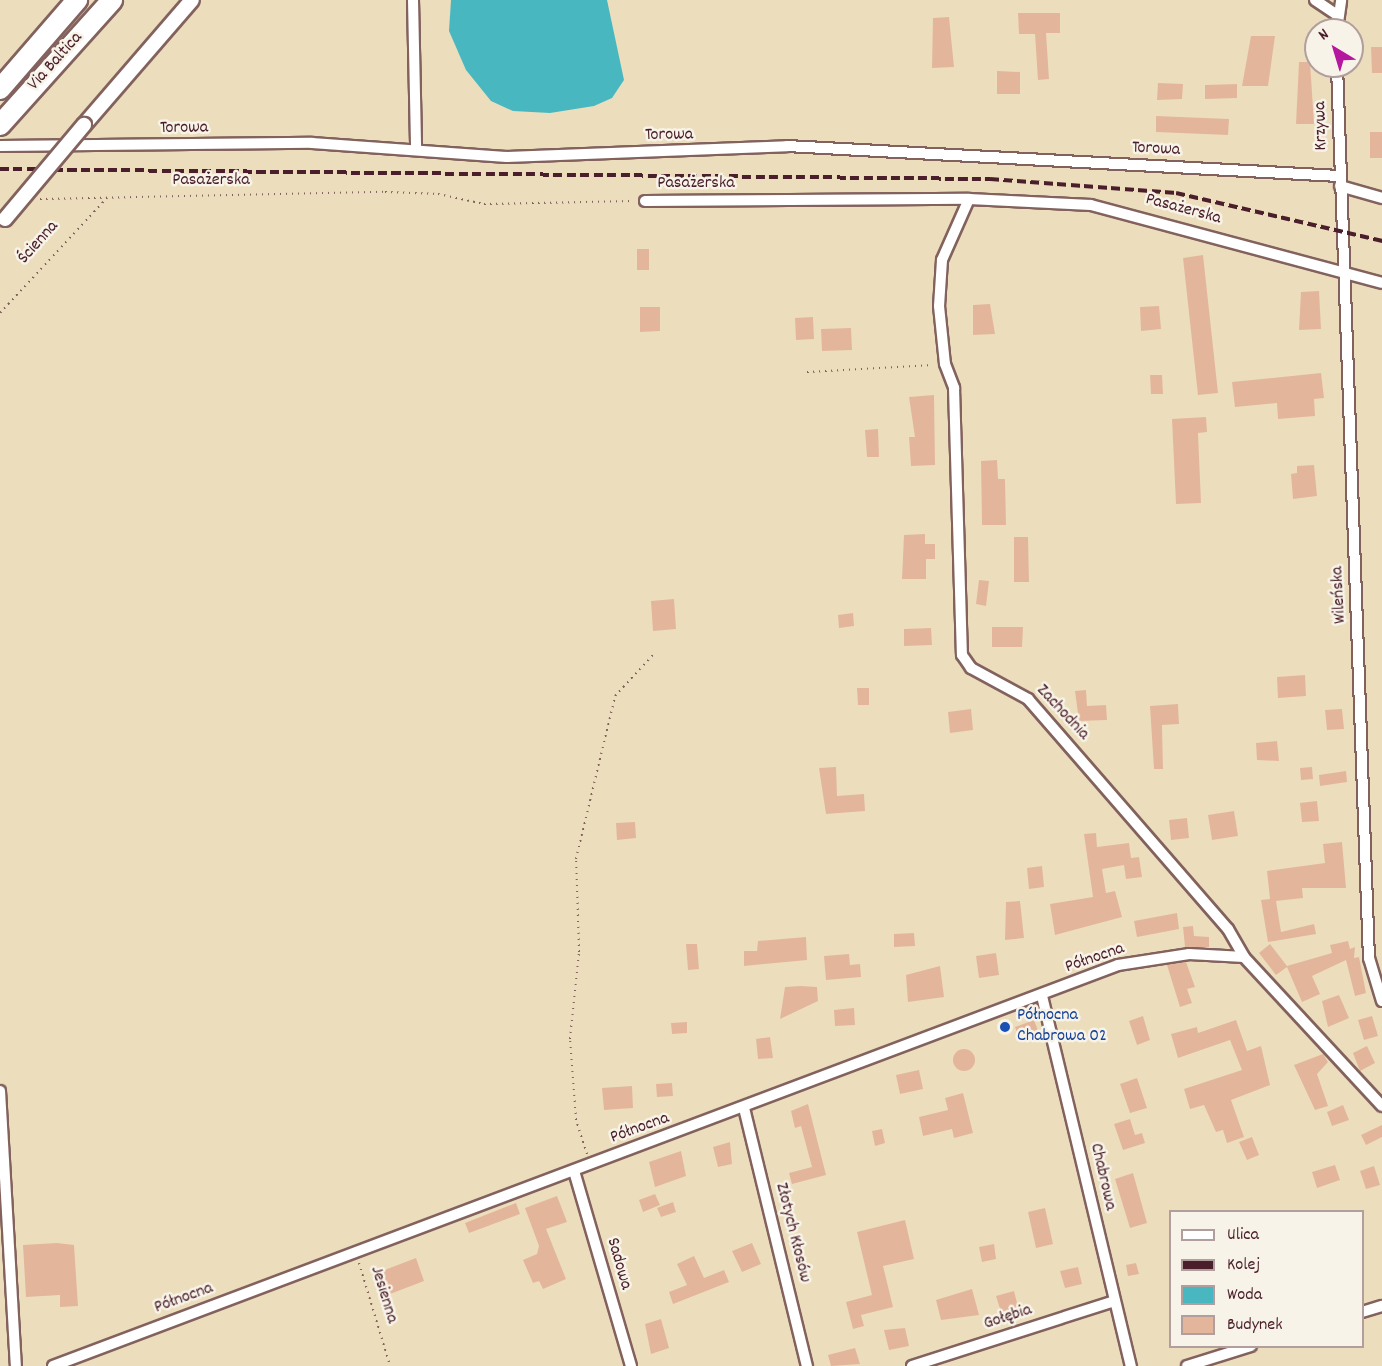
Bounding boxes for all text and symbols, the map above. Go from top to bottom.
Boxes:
north arrow [1304,18,1364,78]
text: N [1314,24,1334,46]
street label: Via Baltica [24,28,88,96]
street label: Krzywa [1311,101,1333,151]
street label: Torowa [160,118,208,140]
street label: Torowa [645,125,693,147]
street label: Torowa [1131,138,1181,162]
street label: Pasażerska [172,170,250,192]
street label: Pasażerska [657,173,735,195]
street label: Pasażerska [1143,190,1223,230]
street label: Ścienna [14,217,64,269]
street label: Wileńska [1328,566,1352,624]
street label: Zachodnia [1031,681,1093,745]
street label: Północna [1063,939,1127,979]
place label: Północna Chabrowa 02 [1017,1006,1107,1048]
marker: Północna Chabrowa 02 [998,1020,1012,1034]
street label: Północna [608,1108,672,1150]
street label: Chabrowa [1084,1141,1120,1213]
street label: Złotych Kłosów [769,1181,815,1285]
legend [1169,1210,1364,1348]
text: Ulica [1227,1223,1259,1248]
street label: Sadowa [600,1236,636,1292]
text: Kolej [1227,1253,1260,1278]
street label: Jesienna [364,1264,402,1326]
street label: Północna [152,1278,216,1320]
text: Woda [1227,1283,1262,1308]
street label: Gołębia [981,1300,1035,1336]
text: Budynek [1227,1313,1283,1338]

